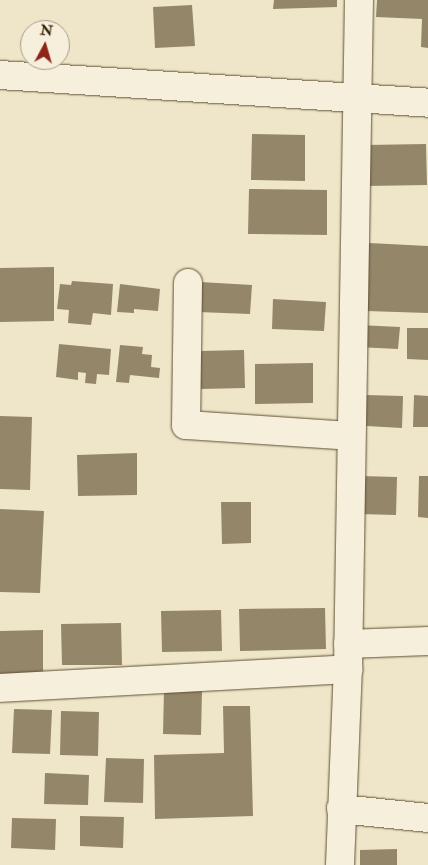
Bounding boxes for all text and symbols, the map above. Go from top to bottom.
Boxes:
north arrow [20,20,70,70]
text: N [39,21,54,40]

